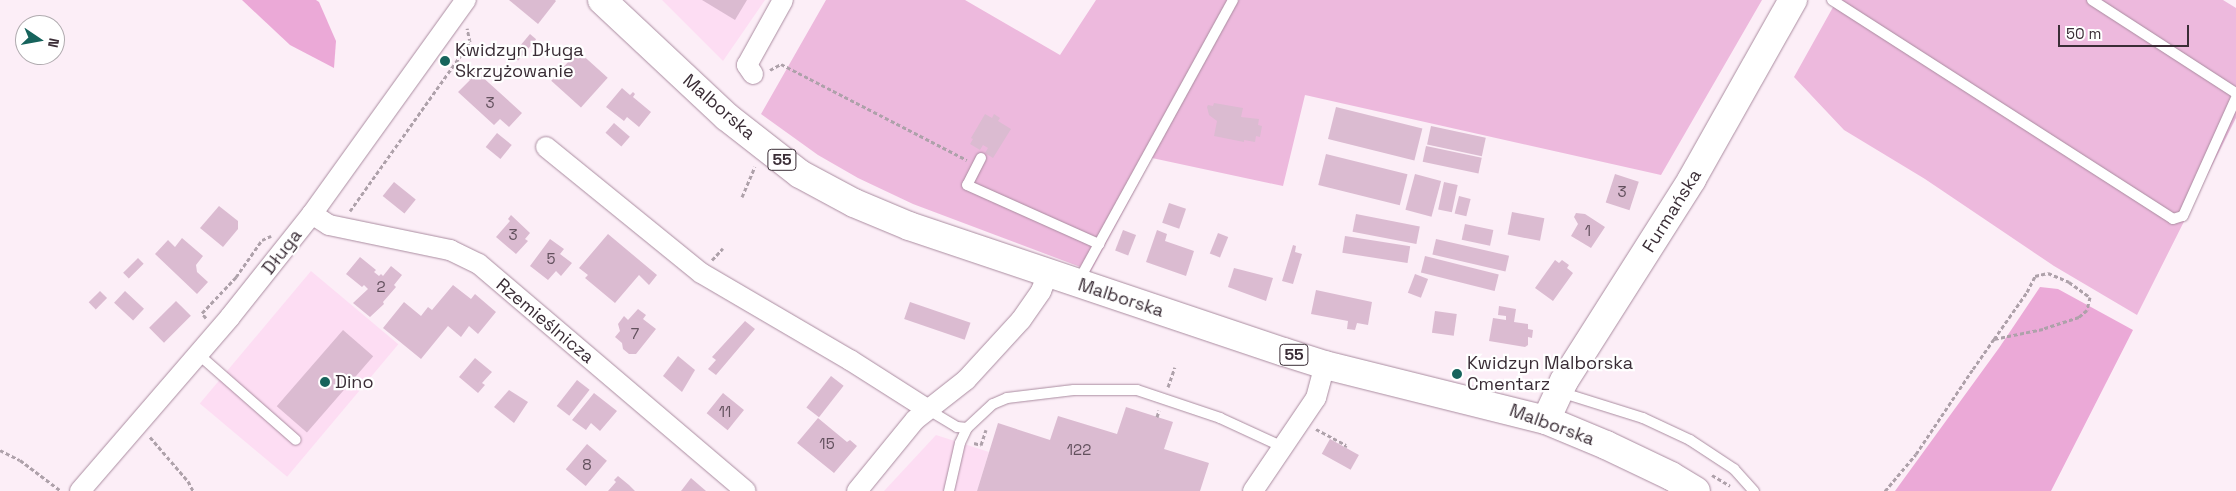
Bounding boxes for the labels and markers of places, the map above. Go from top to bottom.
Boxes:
place label: Kwidzyn Długa Skrzyżowanie [455,40,584,82]
marker: Kwidzyn Długa Skrzyżowanie [439,55,451,67]
place label: Kwidzyn Malborska Cmentarz [1467,353,1633,396]
marker: Kwidzyn Malborska Cmentarz [1451,368,1463,380]
place label: Dino [335,371,374,393]
marker: Dino [319,376,331,388]

